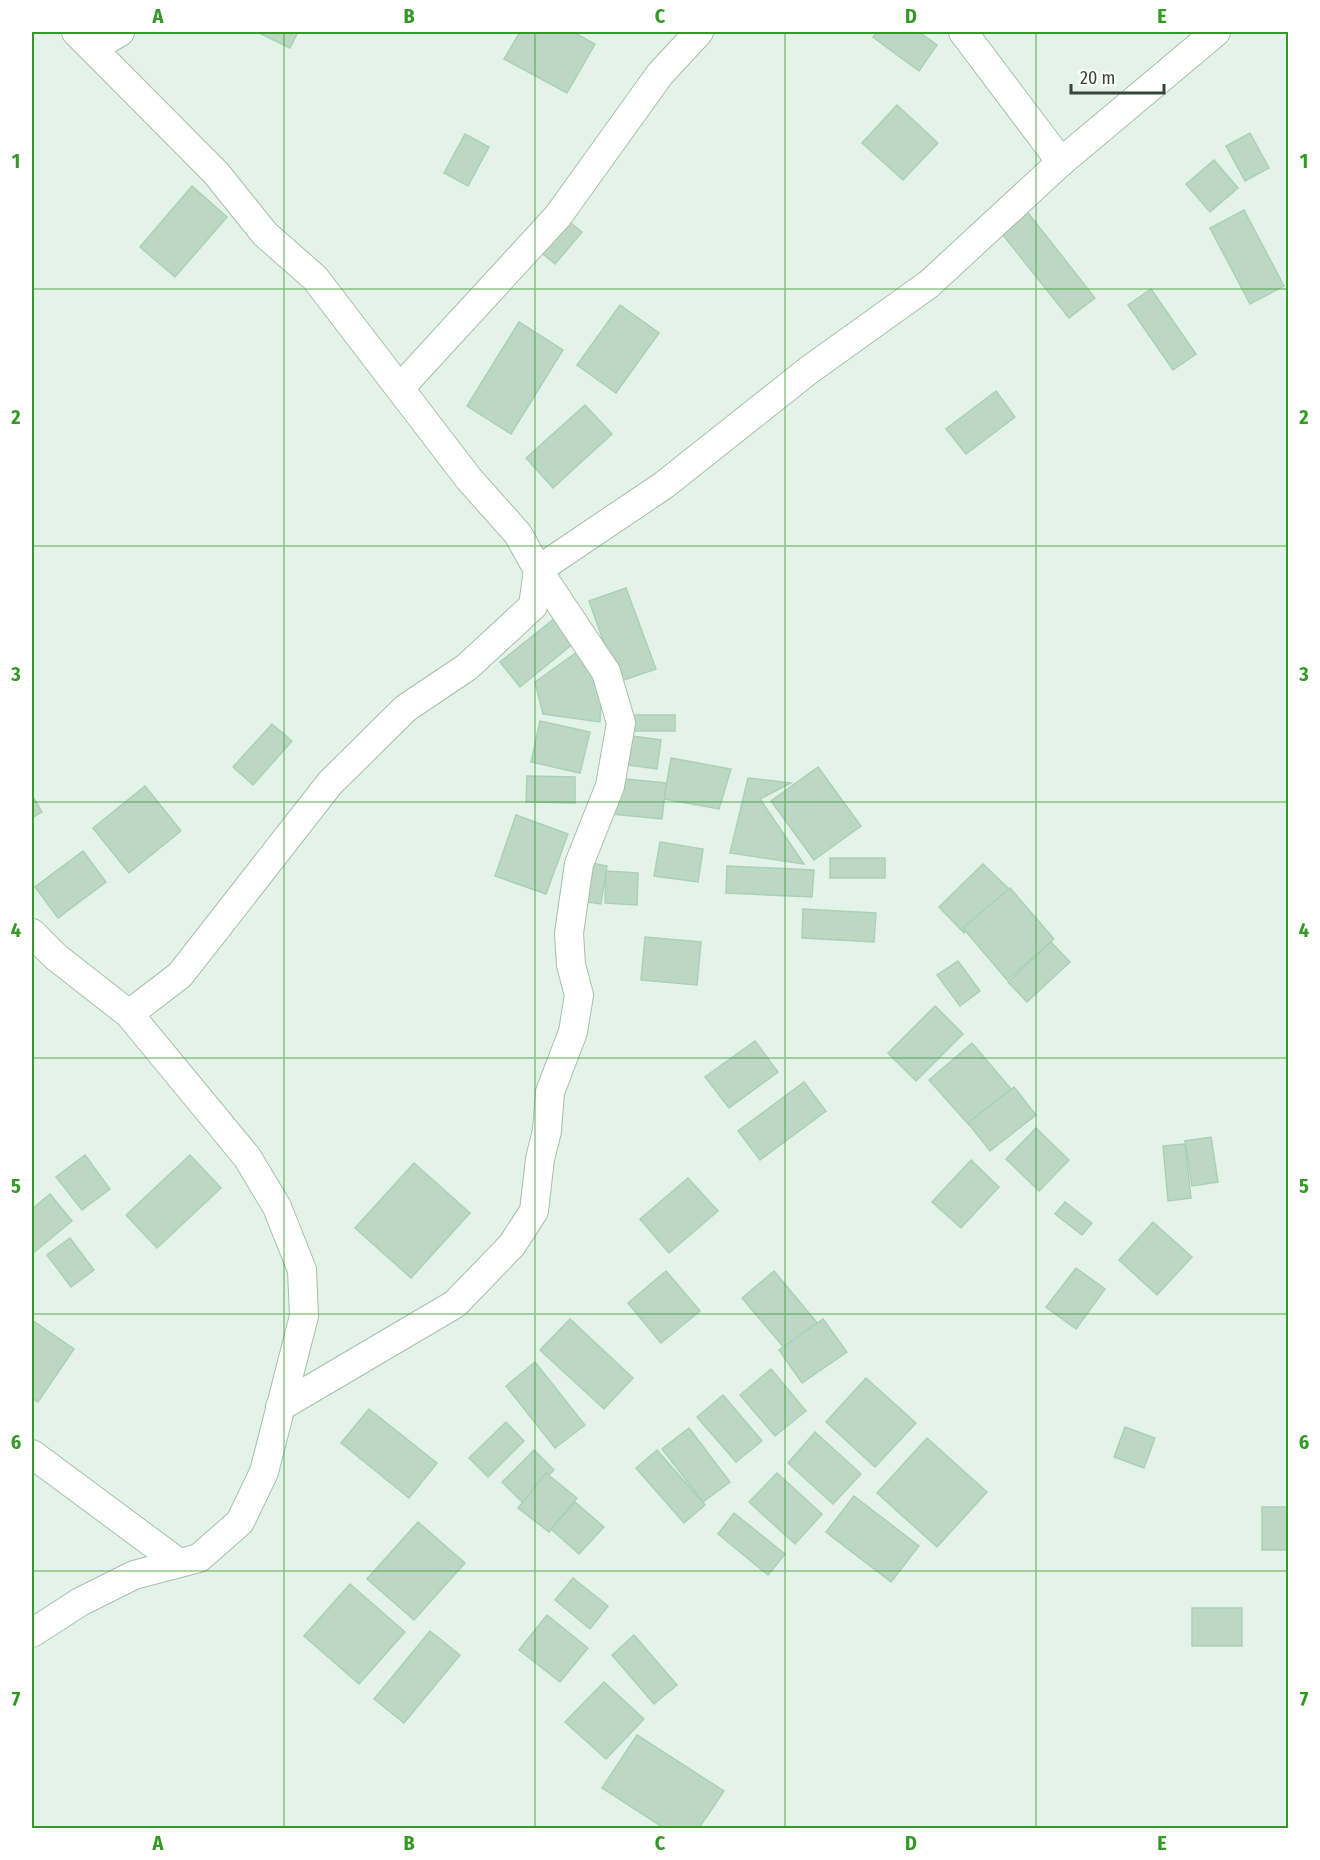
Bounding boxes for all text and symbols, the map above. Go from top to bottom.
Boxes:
text: A [152,4,165,28]
text: B [403,4,415,28]
text: C [655,4,666,28]
text: D [905,4,917,28]
text: E [1157,4,1167,28]
scale bar [1071,57,1164,95]
text: 20 m [1080,67,1115,89]
text: 1 [12,149,20,173]
text: 1 [1300,149,1308,173]
text: 2 [10,405,21,429]
text: 2 [1298,405,1309,429]
text: 3 [10,662,21,686]
text: 3 [1298,662,1309,686]
text: 4 [11,918,21,942]
text: 4 [1299,918,1309,942]
text: 5 [11,1174,21,1198]
text: 5 [1299,1174,1309,1198]
text: 6 [11,1430,21,1454]
text: 6 [1299,1430,1309,1454]
text: 7 [12,1687,21,1711]
text: 7 [1300,1687,1309,1711]
text: A [152,1831,165,1855]
text: B [403,1831,415,1855]
text: C [655,1831,666,1855]
text: D [905,1831,917,1855]
text: E [1157,1831,1167,1855]

